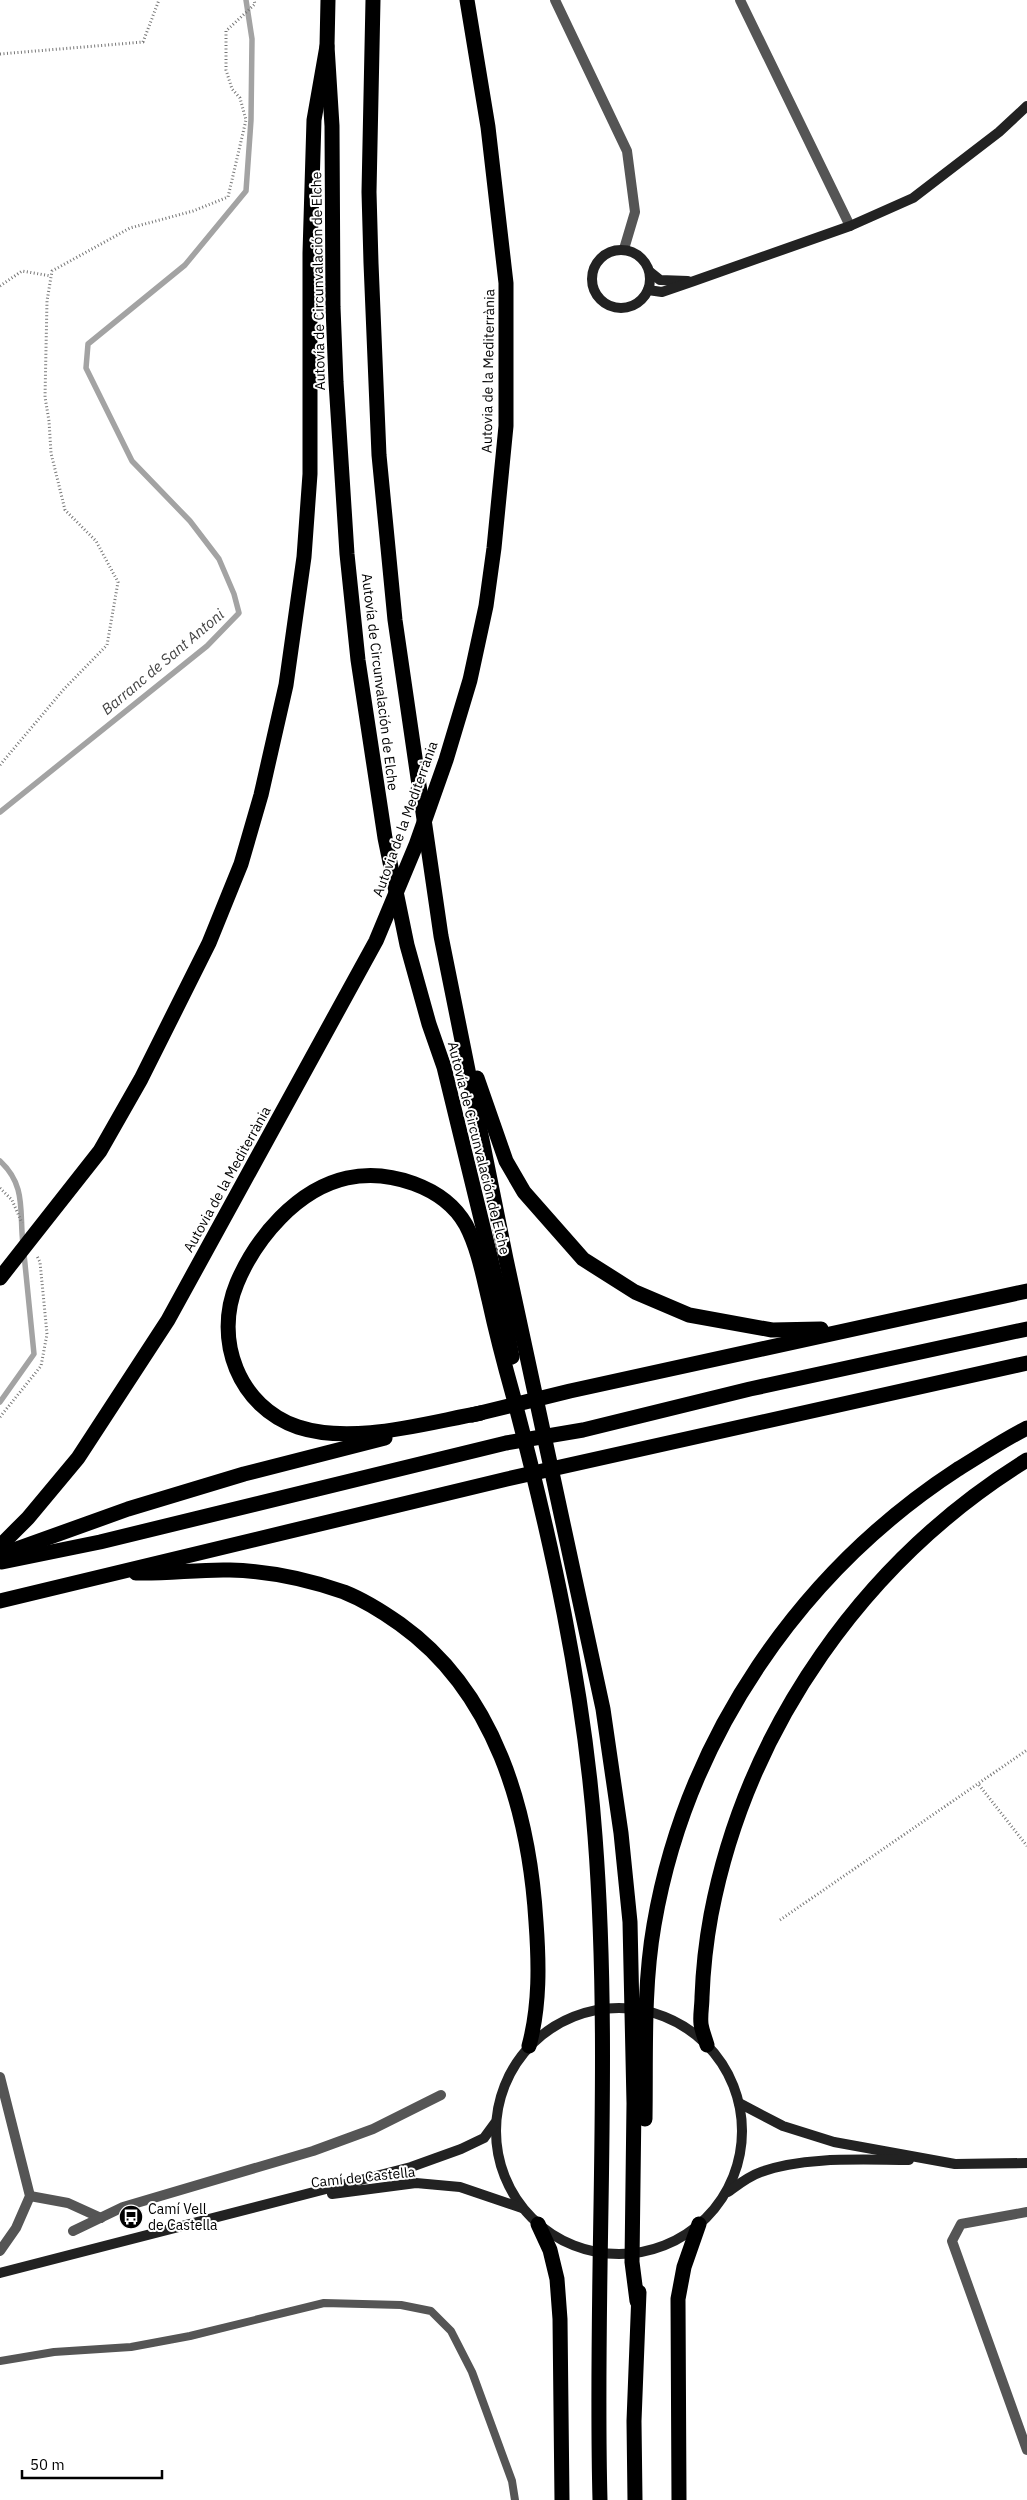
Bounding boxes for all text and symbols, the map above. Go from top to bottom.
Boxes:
street label: Autovía de Circunvalación de Elche [307,171,329,391]
street label: Autovia de la Mediterrània [478,288,498,453]
street label: Autovía de Circunvalación de Elche [358,572,402,792]
water label: Barranc de Sant Antoni [97,605,228,718]
street label: Autovia de la Mediterrània [368,738,442,899]
street label: Autovía de Circunvalación de Elche [444,1040,514,1257]
street label: Autovia de la Mediterrània [179,1102,275,1255]
street label: Camí de Castella [310,2163,417,2191]
place label: Camí Vell de Castella [148,2200,218,2234]
bus stop icon: Camí Vell de Castella [118,2204,144,2230]
scale bar [22,2448,162,2480]
text: 50 m [30,2455,65,2474]

